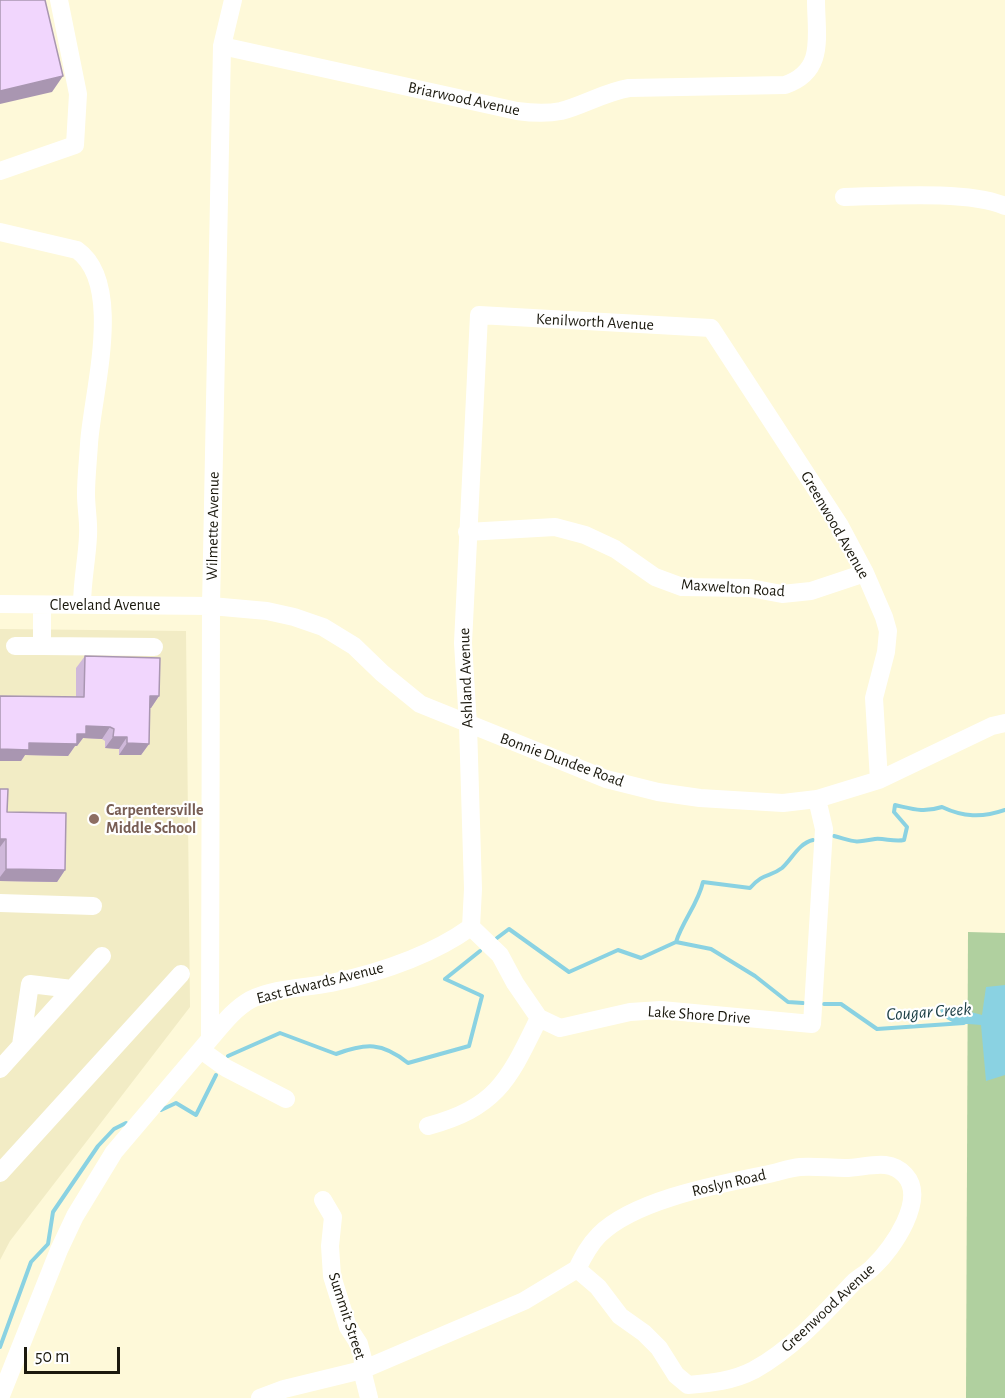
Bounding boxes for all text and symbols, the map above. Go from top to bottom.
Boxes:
street label: Briarwood Avenue [406,78,522,120]
street label: Kenilworth Avenue [536,309,654,335]
street label: Greenwood Avenue [796,468,874,582]
street label: Wilmette Avenue [202,471,224,581]
street label: Maxwelton Road [680,575,786,601]
street label: Cleveland Avenue [50,595,160,615]
street label: Ashland Avenue [455,627,477,729]
street label: Bonnie Dundee Road [497,729,627,791]
place label: Carpentersville Middle School [106,800,204,838]
marker: Carpentersville Middle School [87,812,101,826]
street label: East Edwards Avenue [254,958,386,1008]
water label: Cougar Creek [886,998,972,1026]
street label: Lake Shore Drive [647,1002,751,1028]
street label: Roslyn Road [690,1165,768,1201]
street label: Greenwood Avenue [777,1260,879,1356]
street label: Summit Street [324,1270,370,1362]
scale bar [27,1335,123,1373]
text: 50 m [35,1348,69,1366]

